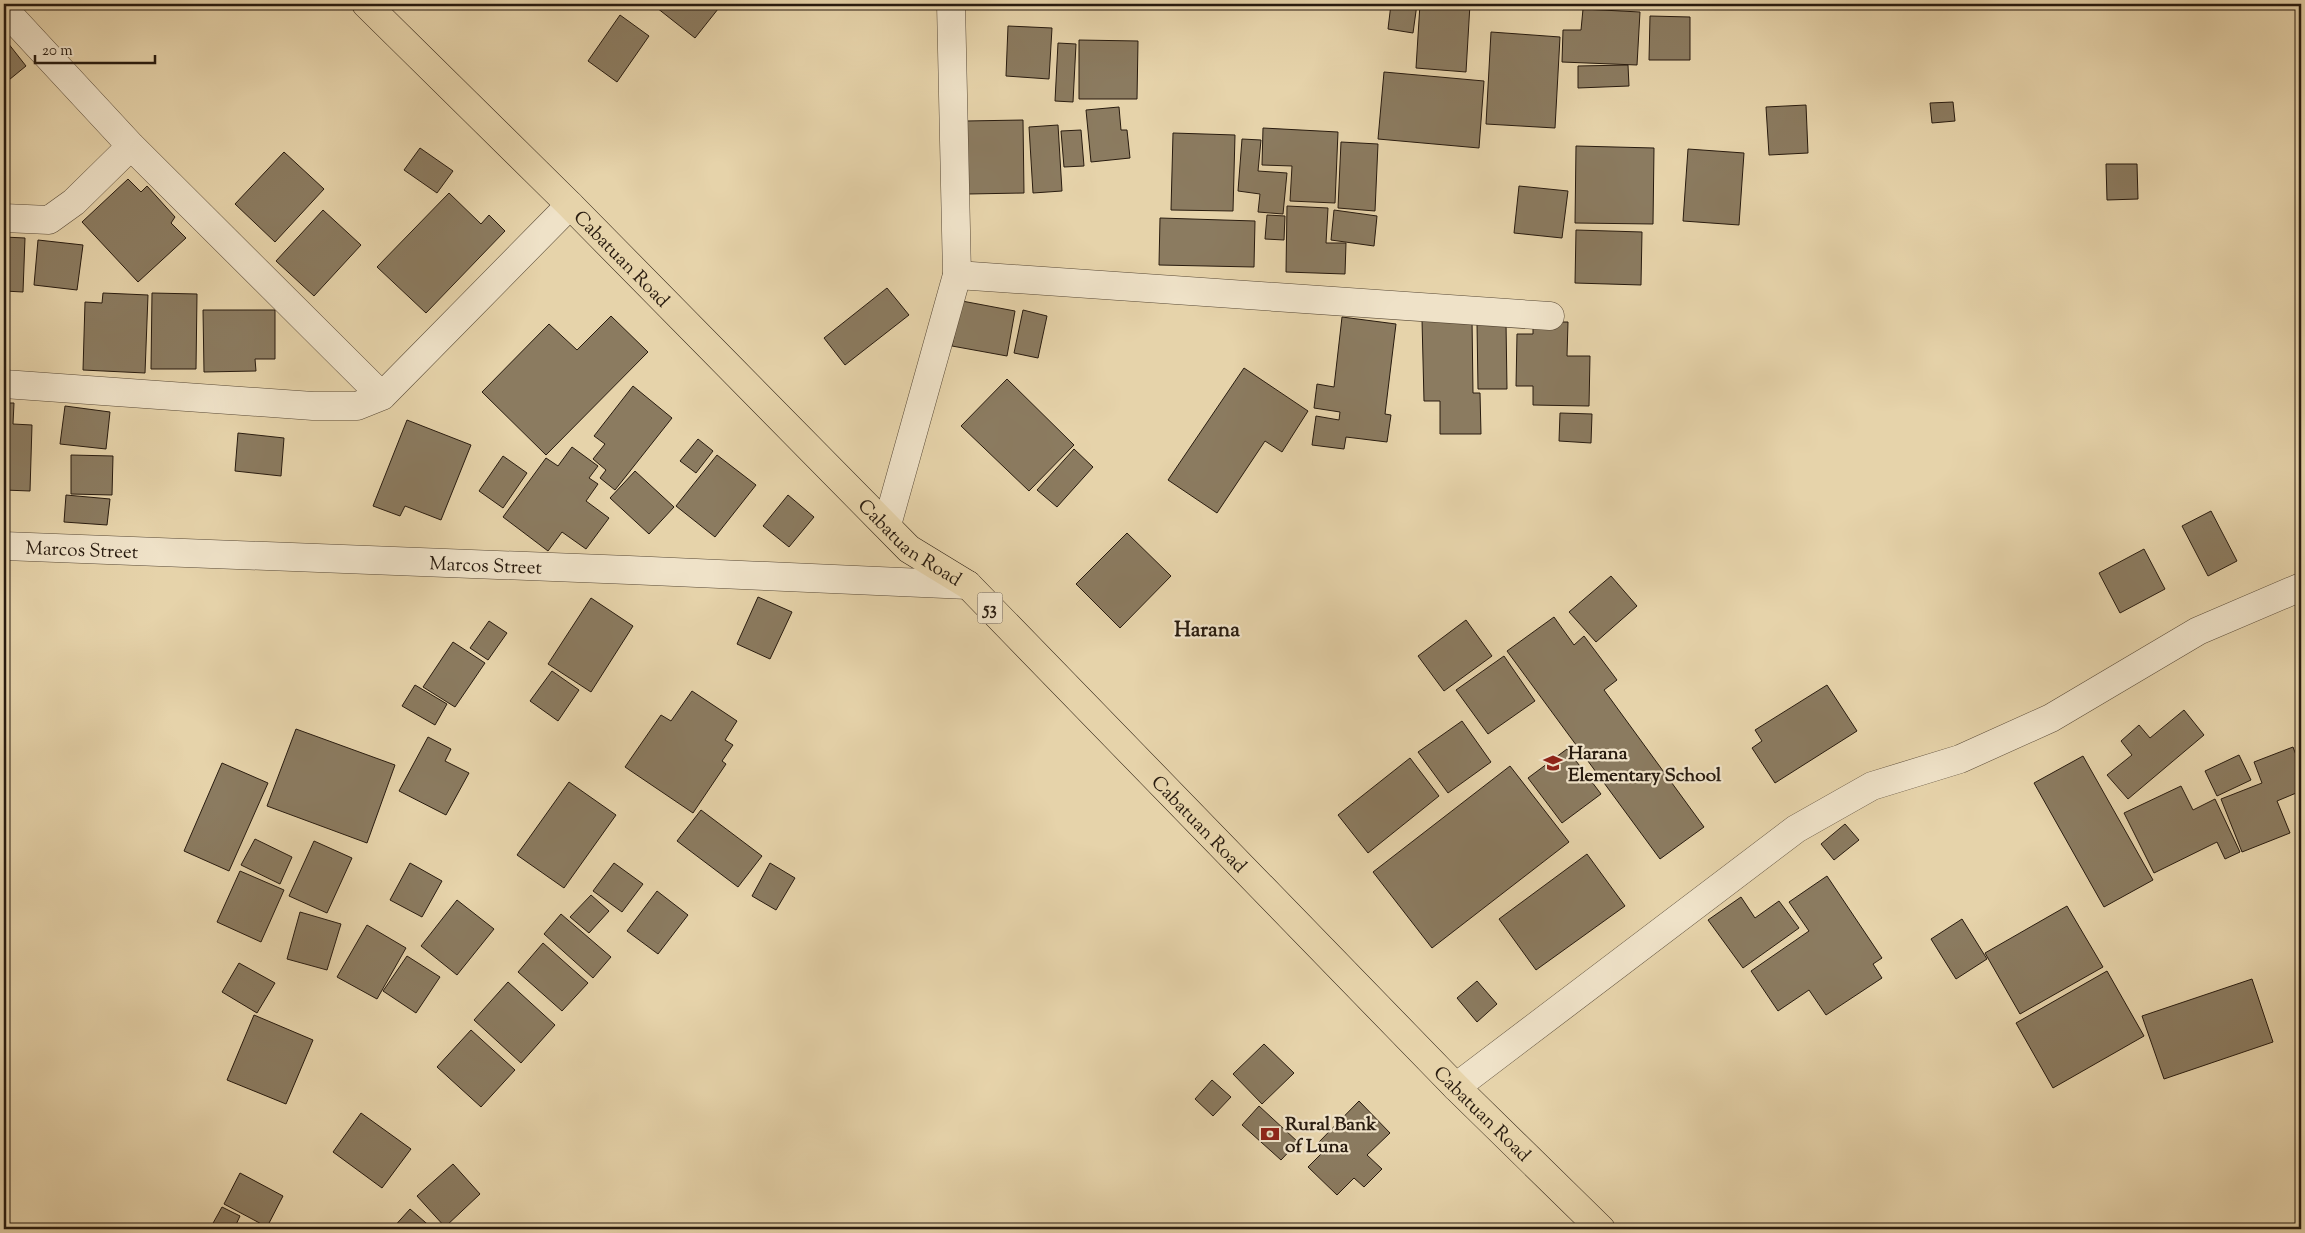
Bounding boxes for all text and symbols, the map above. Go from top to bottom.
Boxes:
scale bar [35,32,155,64]
text: 20 m [42,41,73,62]
street label: Cabatuan Road [566,205,675,315]
street label: Cabatuan Road [851,494,966,594]
street label: Marcos Street [25,536,139,567]
street label: Marcos Street [429,551,543,583]
road number: 53 [978,592,1002,624]
district label: Harana [1174,616,1240,646]
place label: Harana Elementary School [1568,741,1722,790]
school or university icon: Harana Elementary School [1542,752,1564,774]
street label: Cabatuan Road [1144,770,1252,880]
street label: Cabatuan Road [1426,1061,1536,1169]
place label: Rural Bank of Luna [1285,1112,1377,1161]
bank icon: Rural Bank of Luna [1259,1123,1281,1145]

